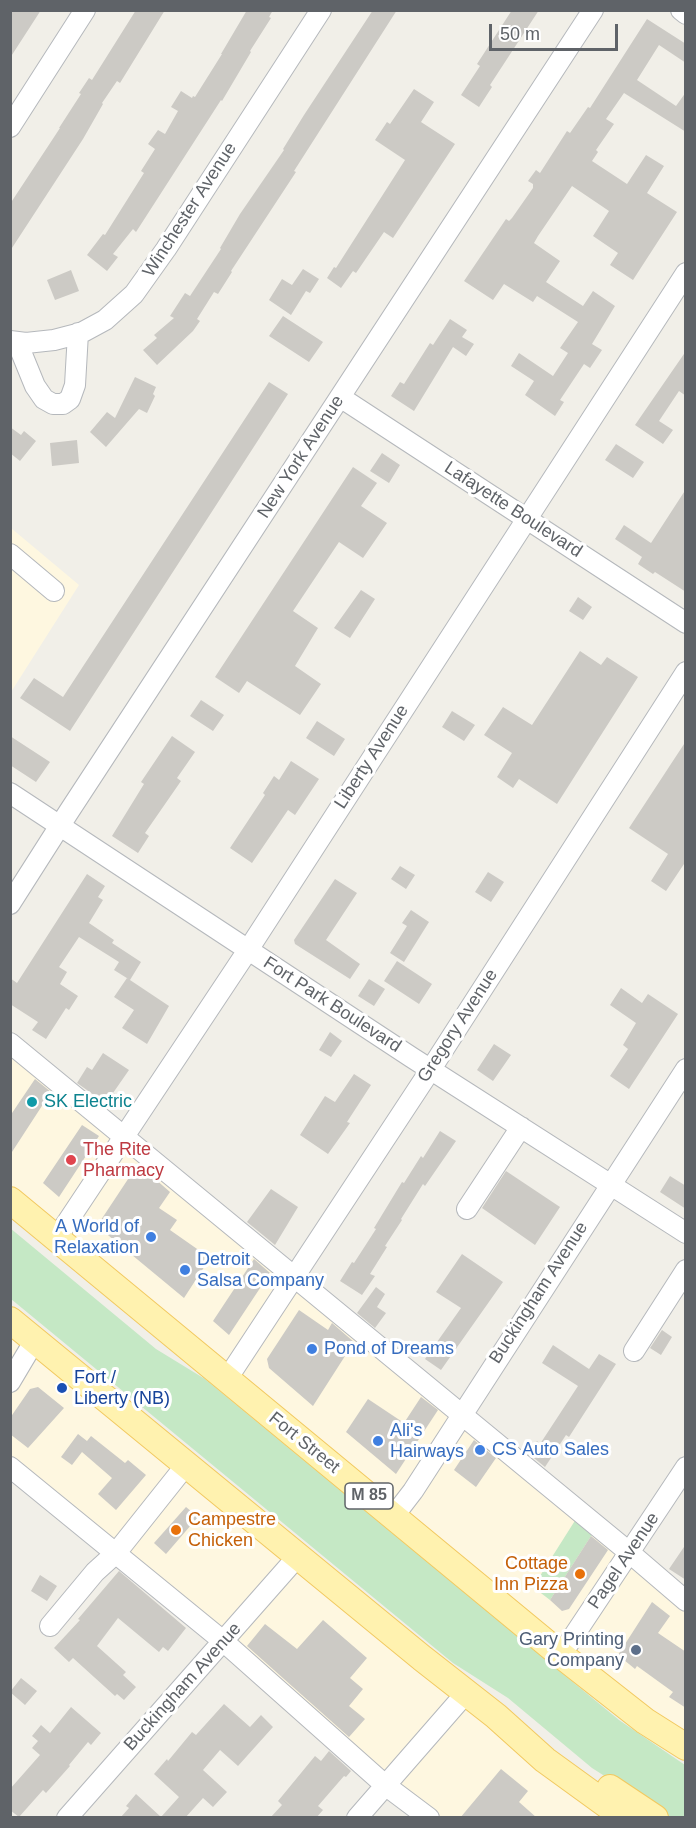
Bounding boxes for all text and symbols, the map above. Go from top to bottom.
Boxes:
scale bar [492,12,621,50]
text: 50 m [500,24,540,44]
street label: Winchester Avenue [139,139,241,281]
street label: New York Avenue [253,392,349,522]
street label: Lafayette Boulevard [440,457,586,563]
street label: Liberty Avenue [330,701,414,813]
street label: Fort Park Boulevard [259,952,405,1058]
street label: Gregory Avenue [413,965,503,1087]
place label: SK Electric [44,1091,132,1113]
marker: SK Electric [25,1095,39,1109]
place label: The Rite Pharmacy [83,1139,164,1182]
marker: The Rite Pharmacy [64,1153,78,1167]
place label: A World of Relaxation [54,1216,139,1258]
street label: Buckingham Avenue [485,1218,593,1368]
marker: A World of Relaxation [144,1230,158,1244]
place label: Detroit Salsa Company [197,1249,324,1292]
marker: Detroit Salsa Company [178,1263,192,1277]
place label: Pond of Dreams [324,1338,454,1360]
marker: Pond of Dreams [305,1342,319,1356]
place label: Fort / Liberty (NB) [74,1367,170,1410]
marker: Fort / Liberty (NB) [55,1381,69,1395]
street label: Fort Street [264,1408,344,1478]
place label: Ali's Hairways [390,1420,464,1462]
marker: Ali's Hairways [371,1434,385,1448]
place label: CS Auto Sales [492,1439,609,1461]
marker: CS Auto Sales [473,1443,487,1457]
road number: M 85 [345,1483,393,1509]
place label: Campestre Chicken [188,1509,276,1552]
street label: Pagel Avenue [584,1509,664,1613]
marker: Campestre Chicken [169,1523,183,1537]
place label: Cottage Inn Pizza [494,1553,568,1596]
marker: Cottage Inn Pizza [573,1567,587,1581]
street label: Buckingham Avenue [120,1619,246,1755]
place label: Gary Printing Company [519,1629,624,1672]
marker: Gary Printing Company [629,1643,643,1657]

